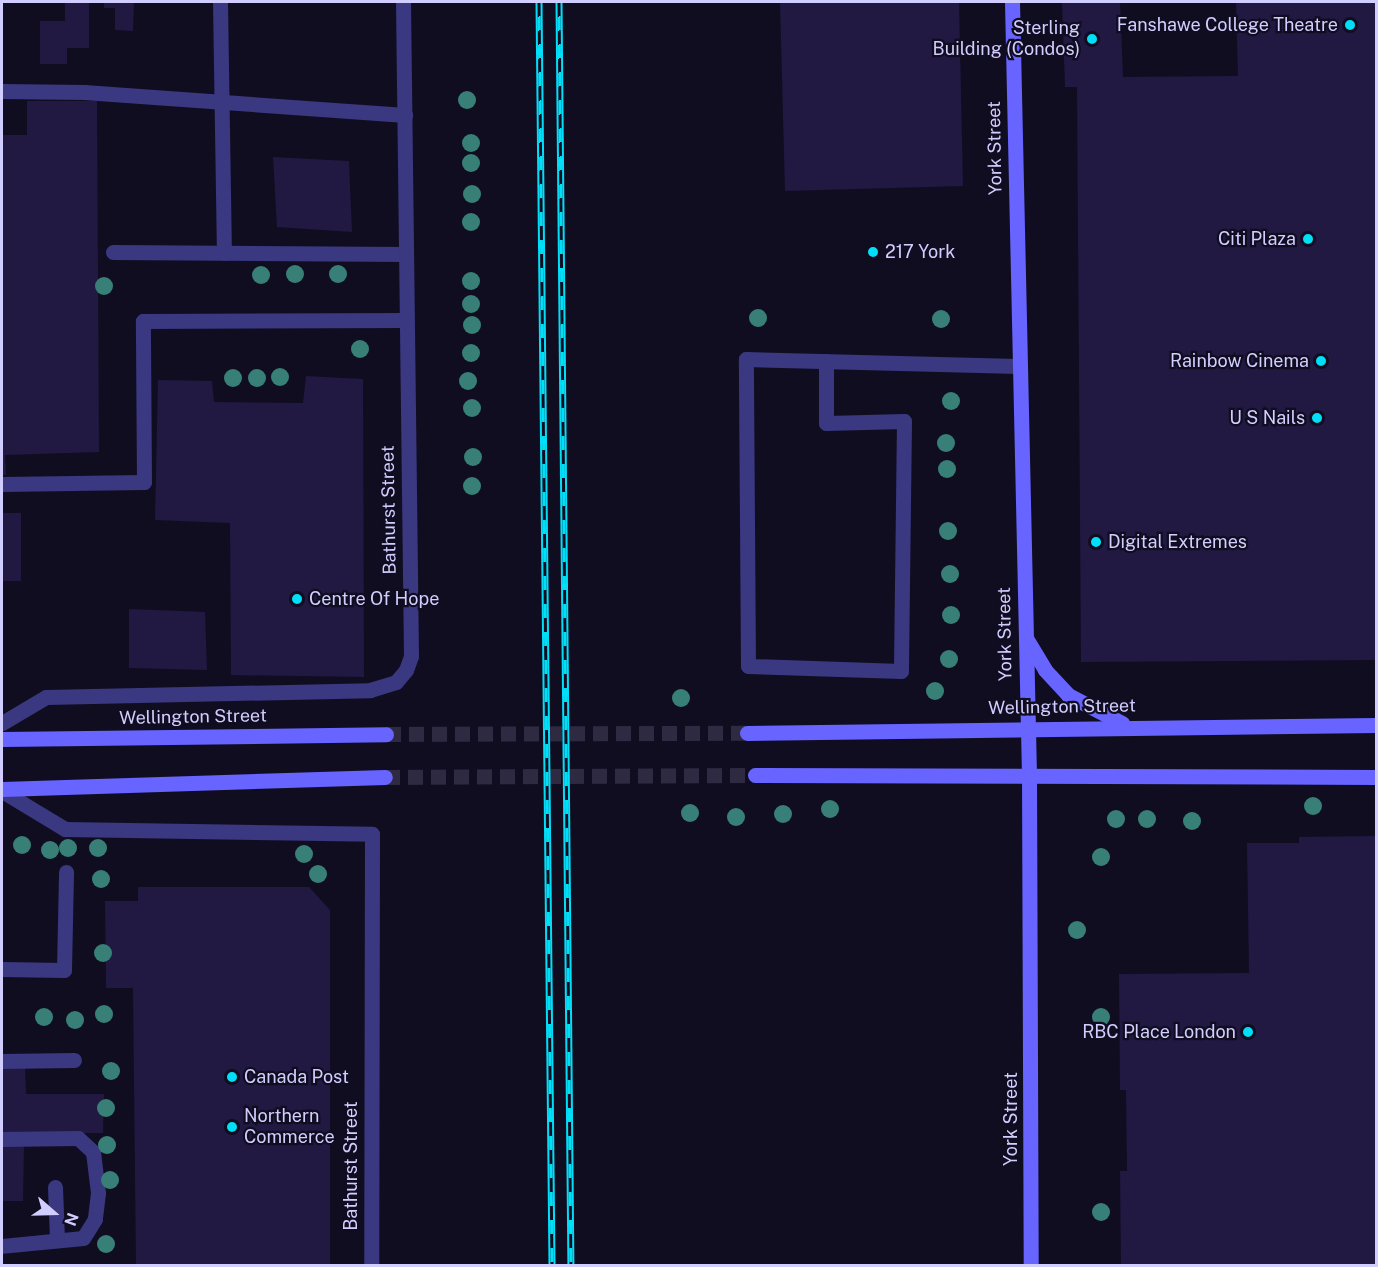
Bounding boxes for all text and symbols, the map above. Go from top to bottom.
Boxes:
place label: Fanshawe College Theatre [1117,14,1338,36]
place label: Sterling Building (Condos) [933,18,1080,60]
marker: Fanshawe College Theatre [1343,18,1357,32]
marker: Sterling Building (Condos) [1085,32,1099,46]
street label: York Street [983,101,1007,195]
place label: Citi Plaza [1218,228,1296,250]
marker: Citi Plaza [1301,232,1315,246]
place label: 217 York [885,241,955,263]
marker: 217 York [866,245,880,259]
place label: Rainbow Cinema [1170,350,1309,372]
marker: Rainbow Cinema [1314,354,1328,368]
place label: U S Nails [1229,407,1305,429]
marker: U S Nails [1310,411,1324,425]
street label: Bathurst Street [377,445,401,575]
place label: Digital Extremes [1108,531,1247,553]
marker: Digital Extremes [1089,535,1103,549]
street label: York Street [993,587,1017,681]
place label: Centre Of Hope [309,588,439,610]
marker: Centre Of Hope [290,592,304,606]
street label: Wellington Street [988,695,1136,719]
street label: Wellington Street [119,705,267,729]
place label: RBC Place London [1082,1021,1236,1043]
marker: RBC Place London [1241,1025,1255,1039]
place label: Canada Post [244,1066,349,1088]
marker: Canada Post [225,1070,239,1084]
street label: York Street [1000,1072,1022,1166]
street label: Bathurst Street [340,1101,362,1231]
place label: Northern Commerce [244,1106,335,1148]
marker: Northern Commerce [225,1120,239,1134]
north arrow [24,1183,84,1243]
text: N [60,1210,82,1228]

